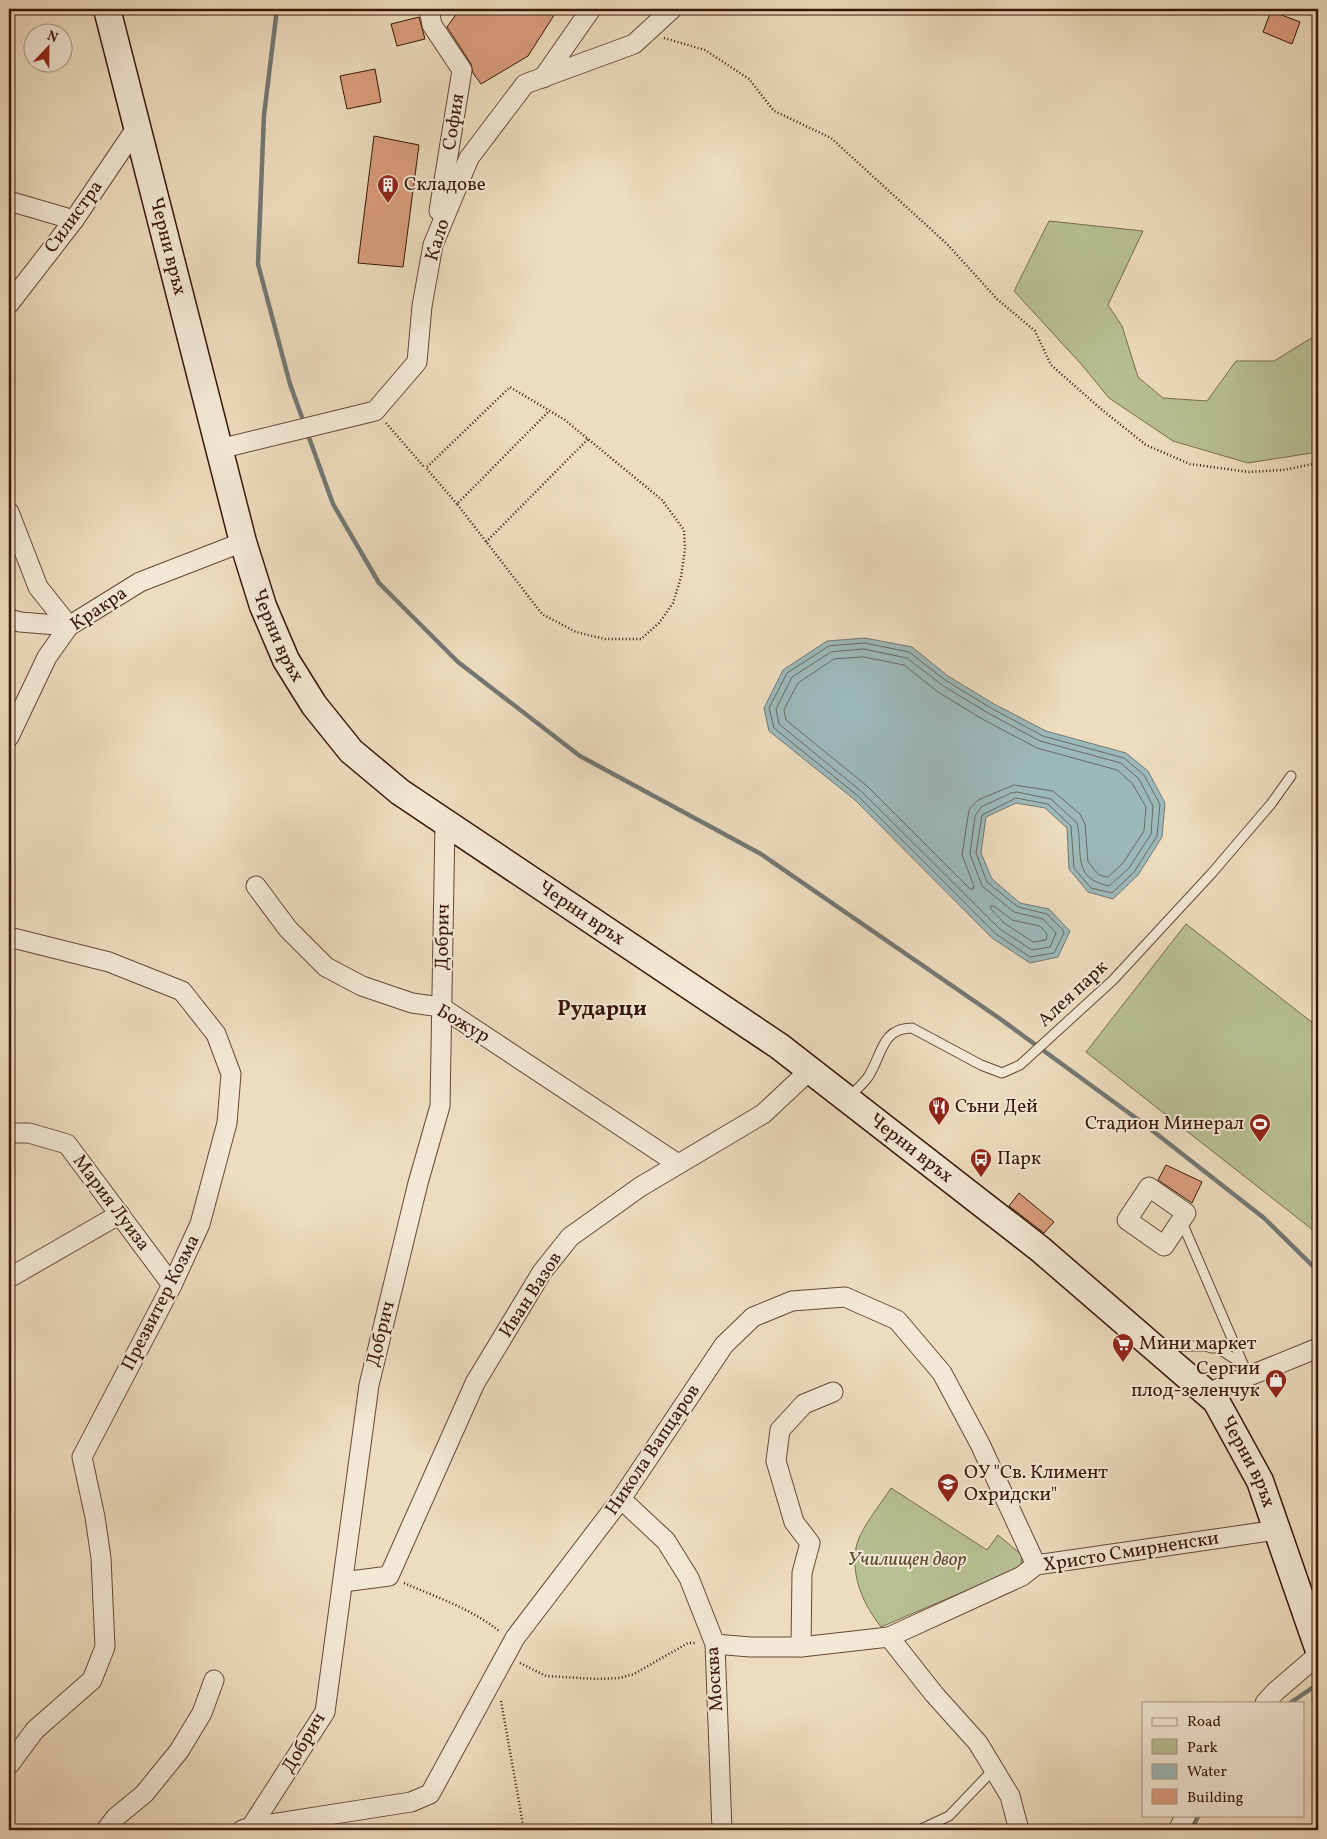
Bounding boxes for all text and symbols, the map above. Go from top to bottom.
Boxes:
north arrow [22,22,72,72]
text: N [44,27,61,48]
street label: София [437,92,471,152]
place label: Складове [404,172,486,198]
building icon: Складове [376,173,400,204]
street label: Силистра [39,175,109,259]
street label: Черни връх [143,195,193,298]
street label: Кало [419,216,457,264]
street label: Кракра [65,580,133,638]
street label: Черни връх [245,586,310,688]
street label: Черни връх [532,875,630,952]
street label: Добрич [429,903,457,971]
street label: Алея парк [1032,955,1114,1033]
district label: Рударци [557,995,647,1024]
street label: Божур [432,998,495,1050]
place label: Съни Дей [955,1094,1038,1120]
restaurant icon: Съни Дей [927,1095,951,1126]
street label: Черни връх [863,1108,958,1190]
place label: Стадион Минерал [1085,1111,1244,1137]
sports icon: Стадион Минерал [1248,1112,1272,1143]
place label: Парк [997,1146,1041,1172]
bus stop icon: Парк [969,1147,993,1178]
street label: Мария Луиза [66,1149,156,1257]
street label: Презвитер Козма [115,1231,207,1375]
street label: Иван Вазов [493,1247,569,1343]
street label: Добрич [360,1299,402,1369]
place label: Мини маркет [1139,1331,1257,1357]
supermarket icon: Мини маркет [1111,1332,1135,1363]
place label: Сергии плод-зеленчук [1131,1356,1260,1404]
shop icon: Сергии плод-зеленчук [1264,1368,1288,1399]
street label: Никола Вапцаров [599,1379,707,1521]
street label: Черни връх [1214,1411,1281,1511]
place label: ОУ "Св. Климент Охридски" [964,1460,1108,1508]
school or university icon: ОУ "Св. Климент Охридски" [936,1472,960,1503]
street label: Христо Смирненски [1041,1525,1221,1579]
park label: Училищен двор [848,1547,966,1573]
street label: Москва [700,1646,730,1712]
legend [1142,1702,1304,1816]
street label: Добрич [276,1708,332,1778]
text: Road [1187,1712,1221,1733]
text: Park [1187,1738,1218,1759]
text: Water [1187,1762,1227,1783]
text: Building [1187,1788,1244,1809]

